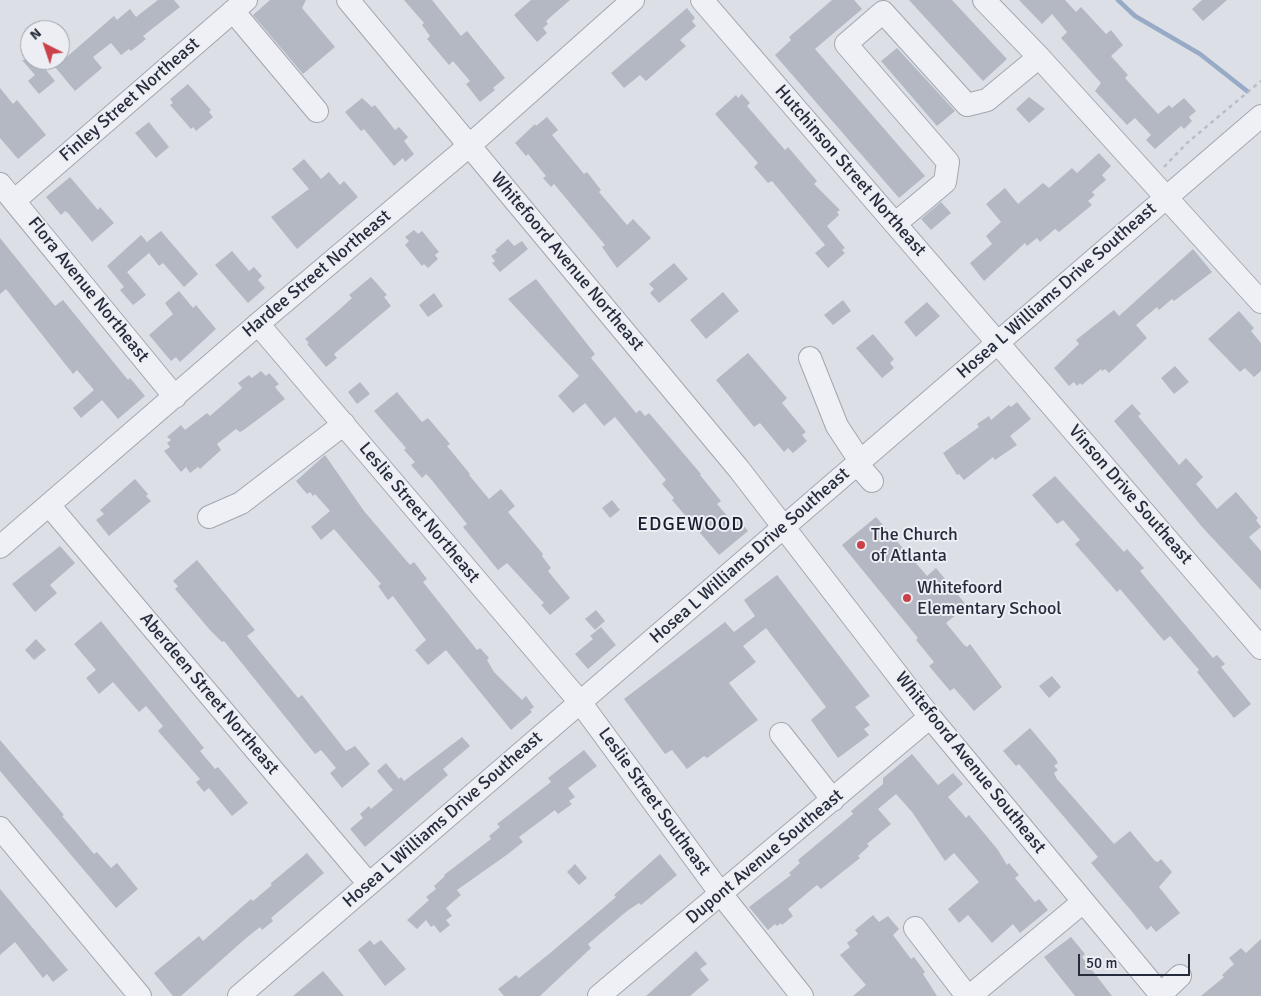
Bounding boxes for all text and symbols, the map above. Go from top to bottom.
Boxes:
north arrow [20,20,70,70]
text: N [26,24,45,44]
street label: Finley Street Northeast [56,33,204,167]
street label: Hutchinson Street Northeast [770,81,930,261]
street label: Whitefoord Avenue Northeast [486,168,648,356]
street label: Hosea L Williams Drive Southeast [953,199,1161,383]
street label: Hardee Street Northeast [238,206,396,342]
street label: Flora Avenue Northeast [23,213,153,367]
street label: Vinson Drive Southeast [1063,421,1197,569]
street label: Leslie Street Northeast [354,438,484,588]
street label: Hosea L Williams Drive Southeast [646,464,854,648]
district label: EDGEWOOD [636,514,746,536]
place label: The Church of Atlanta [871,524,958,566]
marker: The Church of Atlanta [855,539,867,551]
place label: Whitefoord Elementary School [917,577,1062,620]
marker: Whitefoord Elementary School [901,592,913,604]
street label: Aberdeen Street Northeast [135,608,283,780]
street label: Whitefoord Avenue Southeast [890,668,1050,858]
street label: Leslie Street Southeast [593,724,715,880]
street label: Hosea L Williams Drive Southeast [339,728,547,912]
street label: Dupont Avenue Southeast [682,785,848,929]
scale bar [1081,944,1194,976]
text: 50 m [1086,954,1117,972]

